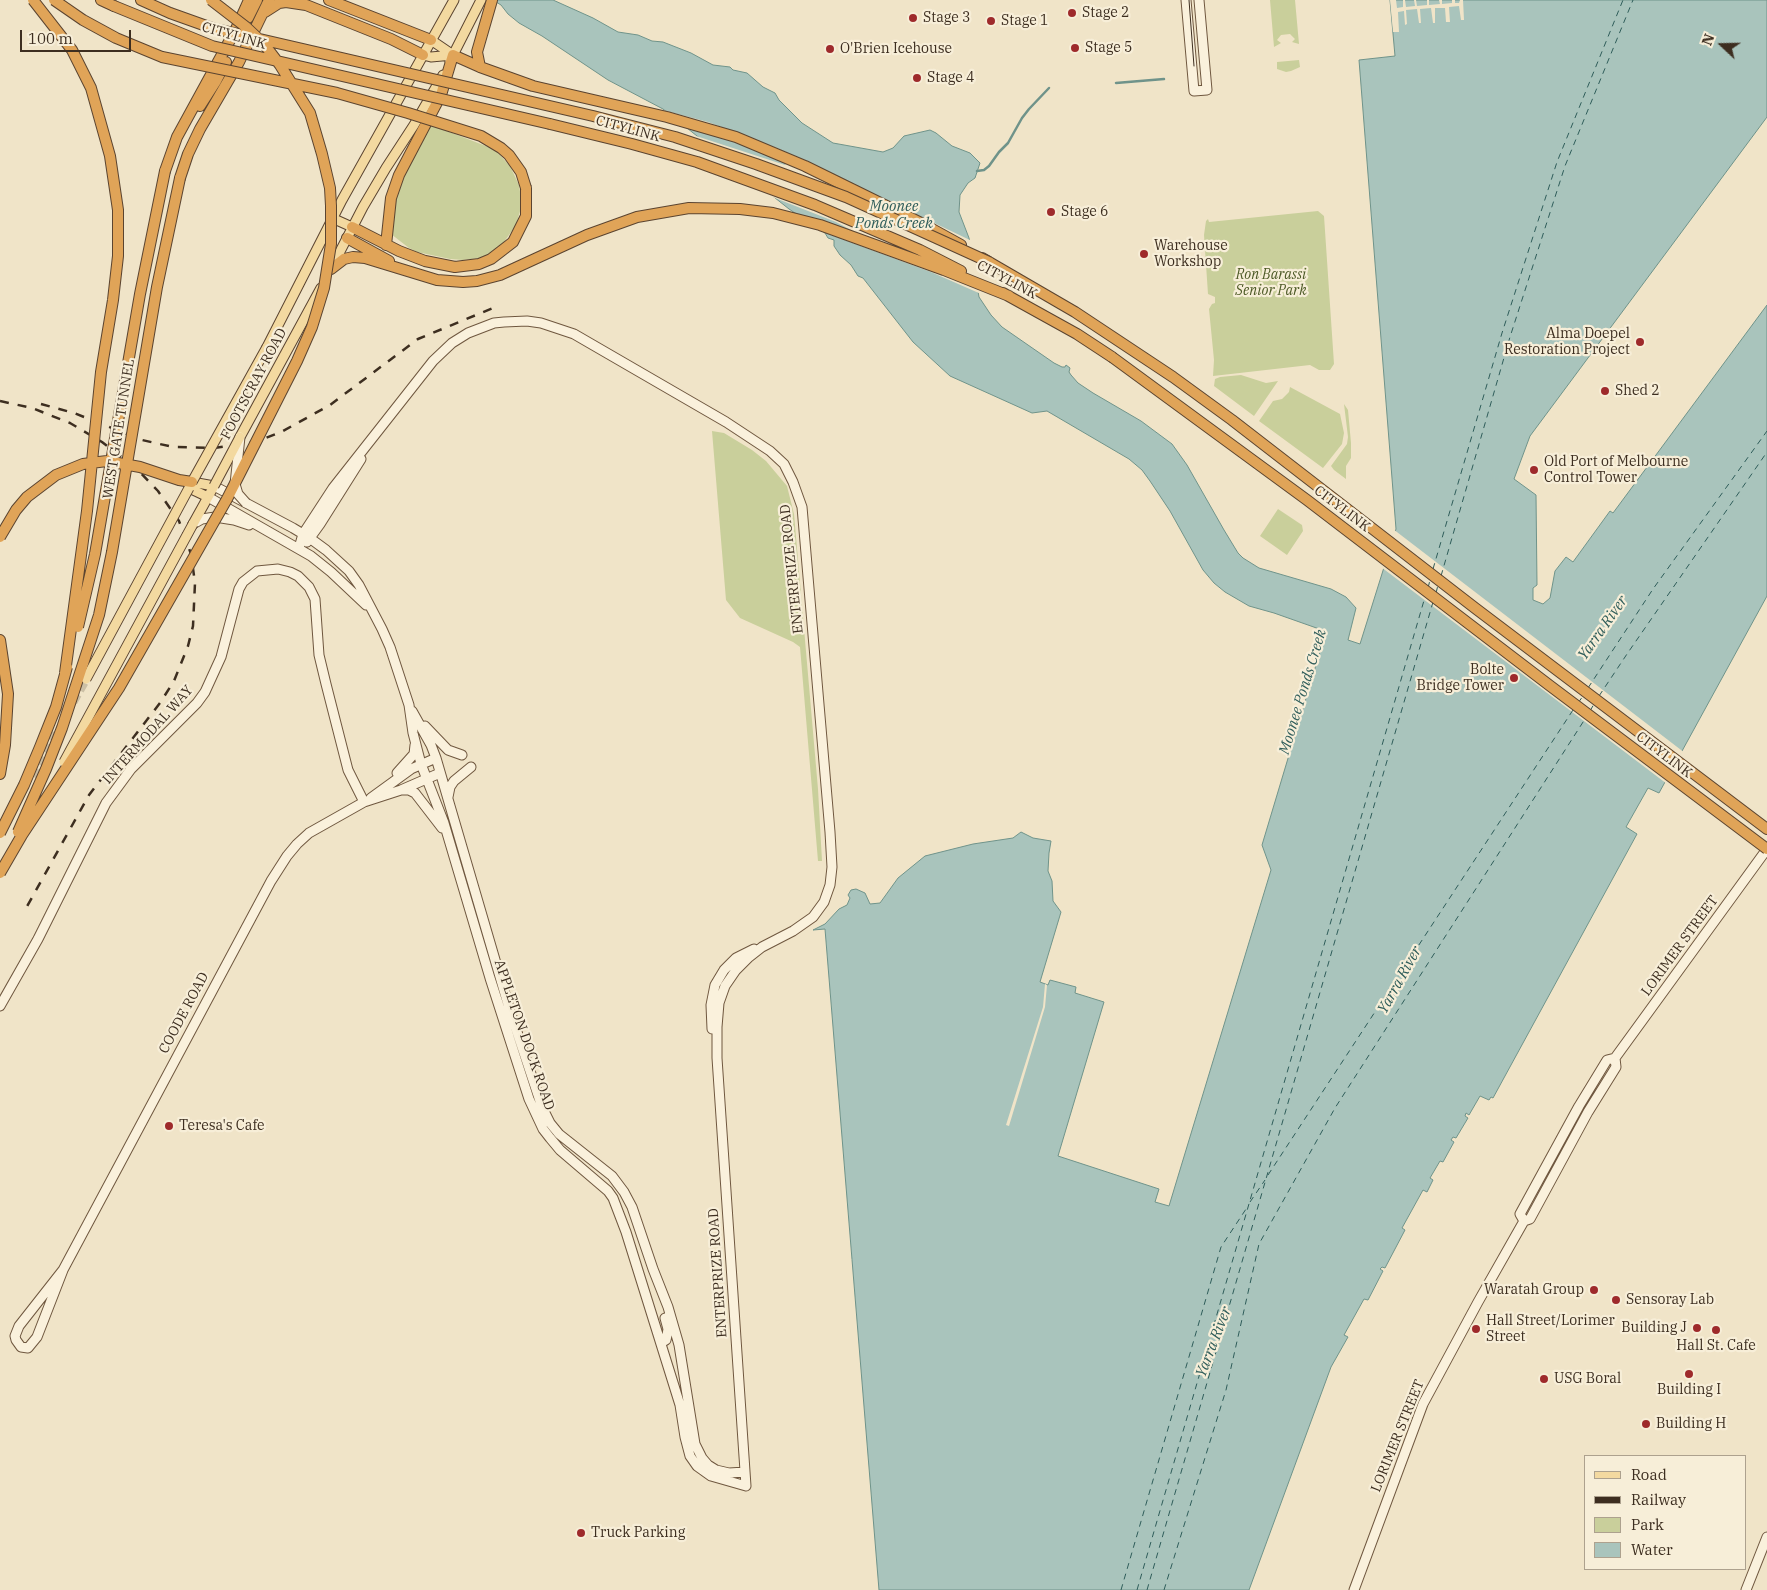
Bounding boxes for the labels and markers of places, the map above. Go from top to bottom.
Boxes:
place label: Stage 2 [1082,5,1129,21]
marker: Stage 2 [1066,7,1078,19]
place label: Stage 3 [923,10,970,26]
marker: Stage 3 [907,12,919,24]
place label: Stage 1 [1001,13,1048,29]
marker: Stage 1 [985,15,997,27]
place label: Stage 5 [1085,40,1132,56]
place label: O'Brien Icehouse [840,41,952,57]
marker: Stage 5 [1069,42,1081,54]
marker: O'Brien Icehouse [824,43,836,55]
place label: Stage 4 [927,70,974,86]
marker: Stage 4 [911,72,923,84]
place label: Stage 6 [1061,204,1108,220]
marker: Stage 6 [1045,206,1057,218]
place label: Warehouse Workshop [1154,238,1228,270]
marker: Warehouse Workshop [1138,248,1150,260]
place label: Alma Doepel Restoration Project [1504,326,1630,358]
marker: Alma Doepel Restoration Project [1634,336,1646,348]
place label: Shed 2 [1615,383,1660,399]
marker: Shed 2 [1599,385,1611,397]
place label: Old Port of Melbourne Control Tower [1544,454,1688,487]
marker: Old Port of Melbourne Control Tower [1528,464,1540,476]
place label: Bolte Bridge Tower [1416,662,1504,694]
marker: Bolte Bridge Tower [1508,672,1520,684]
place label: Teresa's Cafe [179,1118,265,1134]
marker: Teresa's Cafe [163,1120,175,1132]
place label: Waratah Group [1484,1282,1584,1298]
marker: Waratah Group [1588,1284,1600,1296]
place label: Sensoray Lab [1626,1292,1714,1308]
marker: Sensoray Lab [1610,1294,1622,1306]
place label: Hall Street/Lorimer Street [1486,1313,1615,1345]
place label: Building J [1621,1320,1687,1336]
marker: Building J [1691,1322,1703,1334]
marker: Hall Street/Lorimer Street [1470,1323,1482,1335]
marker: Hall St. Cafe [1710,1324,1722,1336]
place label: Hall St. Cafe [1676,1338,1756,1354]
marker: Building I [1683,1368,1695,1380]
place label: USG Boral [1554,1371,1621,1387]
marker: USG Boral [1538,1373,1550,1385]
place label: Building I [1657,1382,1721,1398]
place label: Building H [1656,1416,1726,1432]
marker: Building H [1640,1418,1652,1430]
place label: Truck Parking [591,1525,685,1541]
marker: Truck Parking [575,1527,587,1539]

